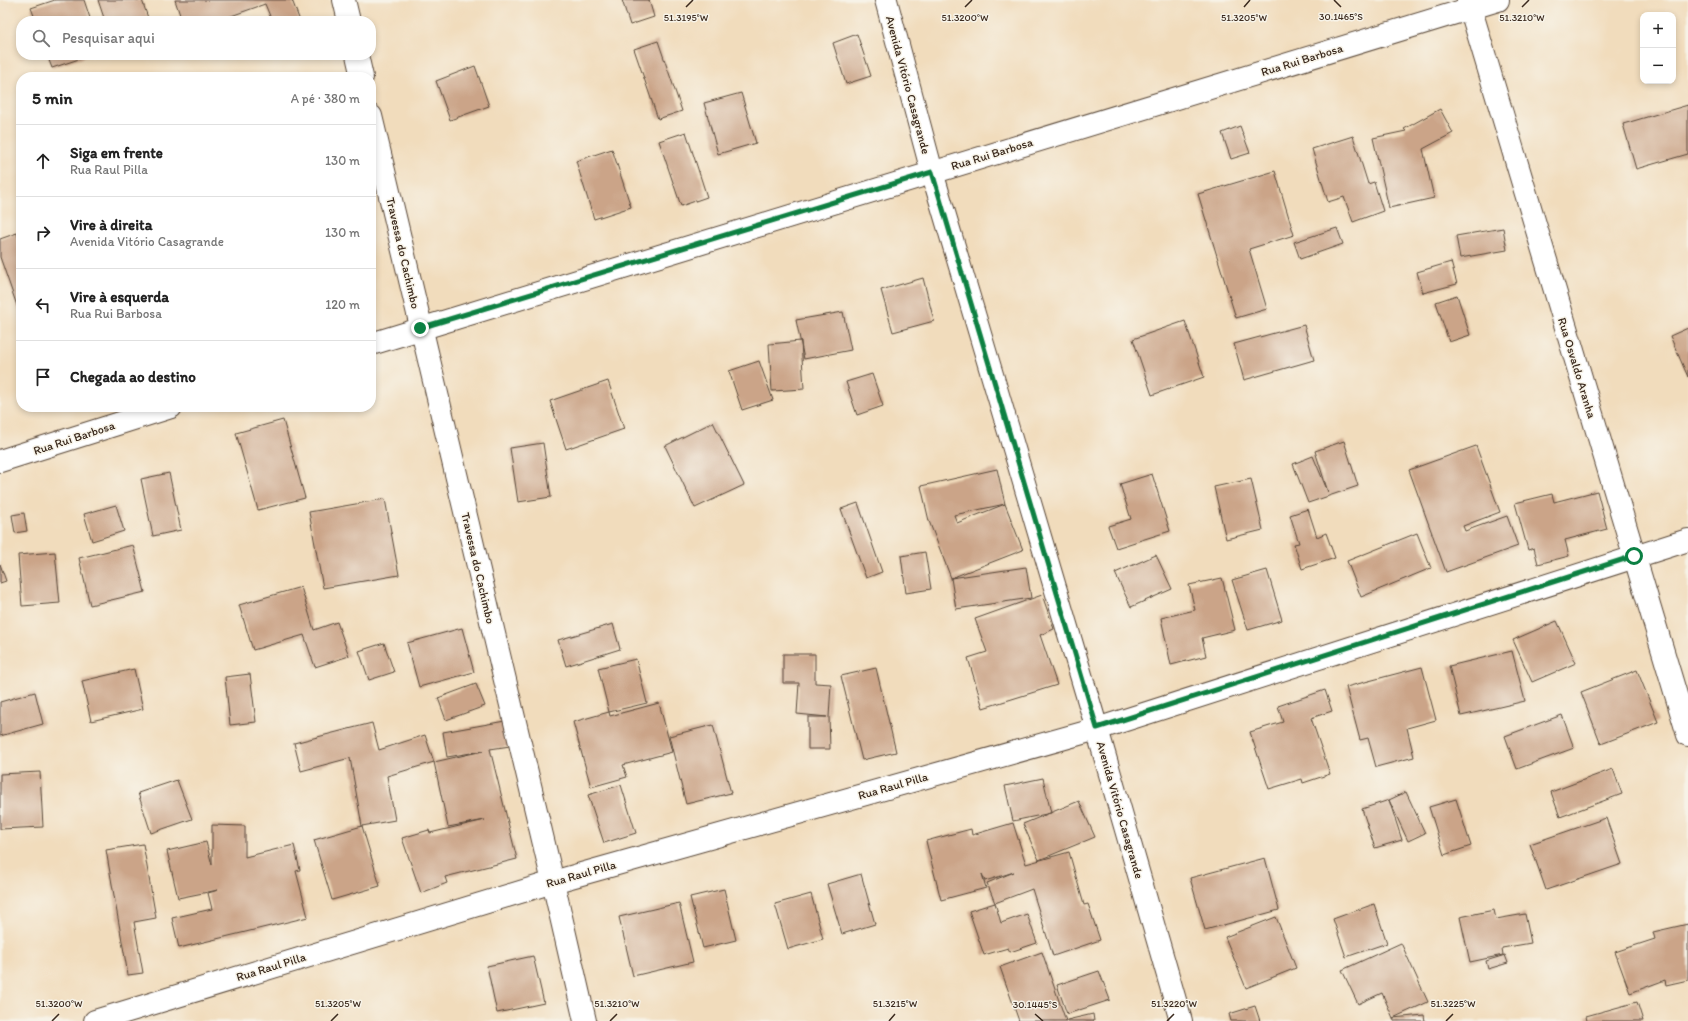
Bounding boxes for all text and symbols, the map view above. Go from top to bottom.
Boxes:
text: 30.1465°S [1319,10,1363,23]
text: 51.3195°W [664,11,709,24]
text: 51.3200°W [942,11,989,24]
text: 51.3205°W [1221,11,1267,24]
text: 51.3210°W [1499,11,1545,24]
map controls [1640,12,1676,84]
button: + [1640,12,1676,48]
street label: Avenida Vitório Casagrande [883,15,933,156]
search box [16,16,376,60]
icon: search [30,27,52,49]
text: Pesquisar aqui [62,29,155,47]
street label: Rua Rui Barbosa [1259,41,1345,79]
button: − [1640,48,1676,84]
text: 5 min [32,88,72,108]
text: A pé · 380 m [291,91,360,106]
street label: Rua Rui Barbosa [949,135,1035,173]
text: Siga em frente [70,144,163,162]
icon: ahead [32,150,54,172]
text: 130 m [325,153,360,168]
text: Rua Raul Pilla [70,162,148,177]
street label: Travessa do Cachimbo [383,196,423,310]
text: Vire à direita [70,216,153,234]
icon: right [32,222,54,244]
text: 130 m [325,225,360,240]
text: Avenida Vitório Casagrande [70,234,224,249]
text: Vire à esquerda [70,288,169,306]
icon: left [32,294,54,316]
text: 120 m [325,297,360,312]
text: Rua Rui Barbosa [70,306,162,321]
street label: Rua Osvaldo Aranha [1555,316,1599,421]
route end [411,319,429,337]
icon: arrive [32,366,54,388]
text: Chegada ao destino [70,368,196,386]
street label: Rua Rui Barbosa [31,418,117,458]
street label: Travessa do Cachimbo [458,511,498,625]
route start [1625,547,1643,565]
street label: Avenida Vitório Casagrande [1094,740,1146,881]
street label: Rua Raul Pilla [856,769,930,803]
street label: Rua Raul Pilla [544,857,618,891]
street label: Rua Raul Pilla [235,950,308,984]
text: 51.3200°W [36,997,83,1010]
text: 51.3205°W [315,997,361,1010]
text: 51.3210°W [594,997,640,1010]
text: 51.3215°W [873,997,918,1010]
text: 51.3220°W [1151,997,1197,1010]
text: 51.3225°W [1430,997,1476,1010]
text: 30.1445°S [1013,998,1058,1011]

